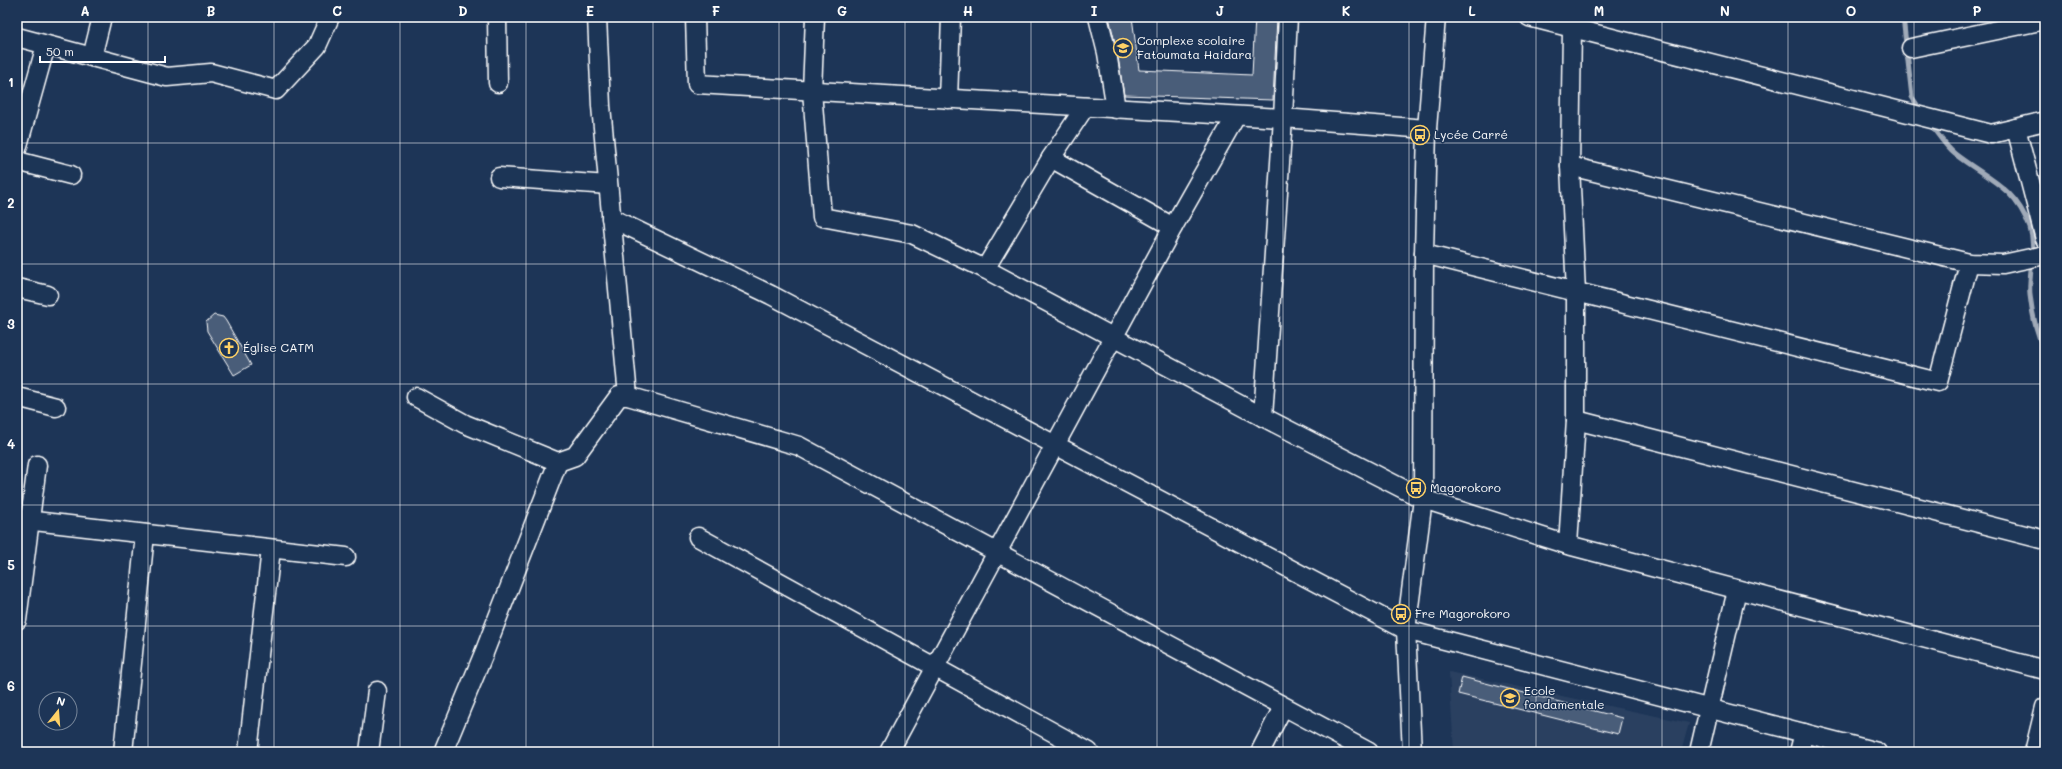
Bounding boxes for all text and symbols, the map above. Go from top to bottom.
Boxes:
text: A [80,2,90,19]
text: B [207,2,216,19]
text: C [332,2,342,19]
text: D [458,2,468,19]
text: E [586,2,594,19]
text: F [712,2,720,19]
text: G [837,2,847,19]
text: H [963,2,973,19]
text: I [1091,2,1098,19]
text: J [1216,2,1224,19]
text: K [1342,2,1351,19]
text: L [1468,2,1476,19]
text: M [1594,2,1604,19]
text: N [1720,2,1730,19]
text: O [1846,2,1856,19]
text: P [1973,2,1982,19]
place label: Complexe scolaire Fatoumata Haidara [1137,32,1252,62]
school or university icon: Complexe scolaire Fatoumata Haidara [1112,37,1134,59]
scale bar [40,38,165,64]
text: 50 m [46,43,74,59]
text: 1 [8,73,14,90]
bus stop icon: Lycée Carré [1409,124,1431,146]
place label: Lycée Carré [1434,126,1508,142]
text: 2 [7,194,15,211]
text: 3 [7,315,15,332]
church icon: Église CATM [218,337,240,359]
place label: Église CATM [243,339,314,355]
text: 4 [7,435,15,452]
bus stop icon: Magorokoro [1405,477,1427,499]
place label: Magorokoro [1430,479,1501,495]
text: 5 [7,556,15,573]
bus stop icon: Fre Magorokoro [1390,603,1412,625]
place label: Fre Magorokoro [1415,605,1510,621]
text: 6 [7,677,15,694]
place label: Ecole fondamentale [1524,682,1604,712]
school or university icon: Ecole fondamentale [1499,687,1521,709]
north arrow [38,691,78,731]
text: N [55,693,67,709]

